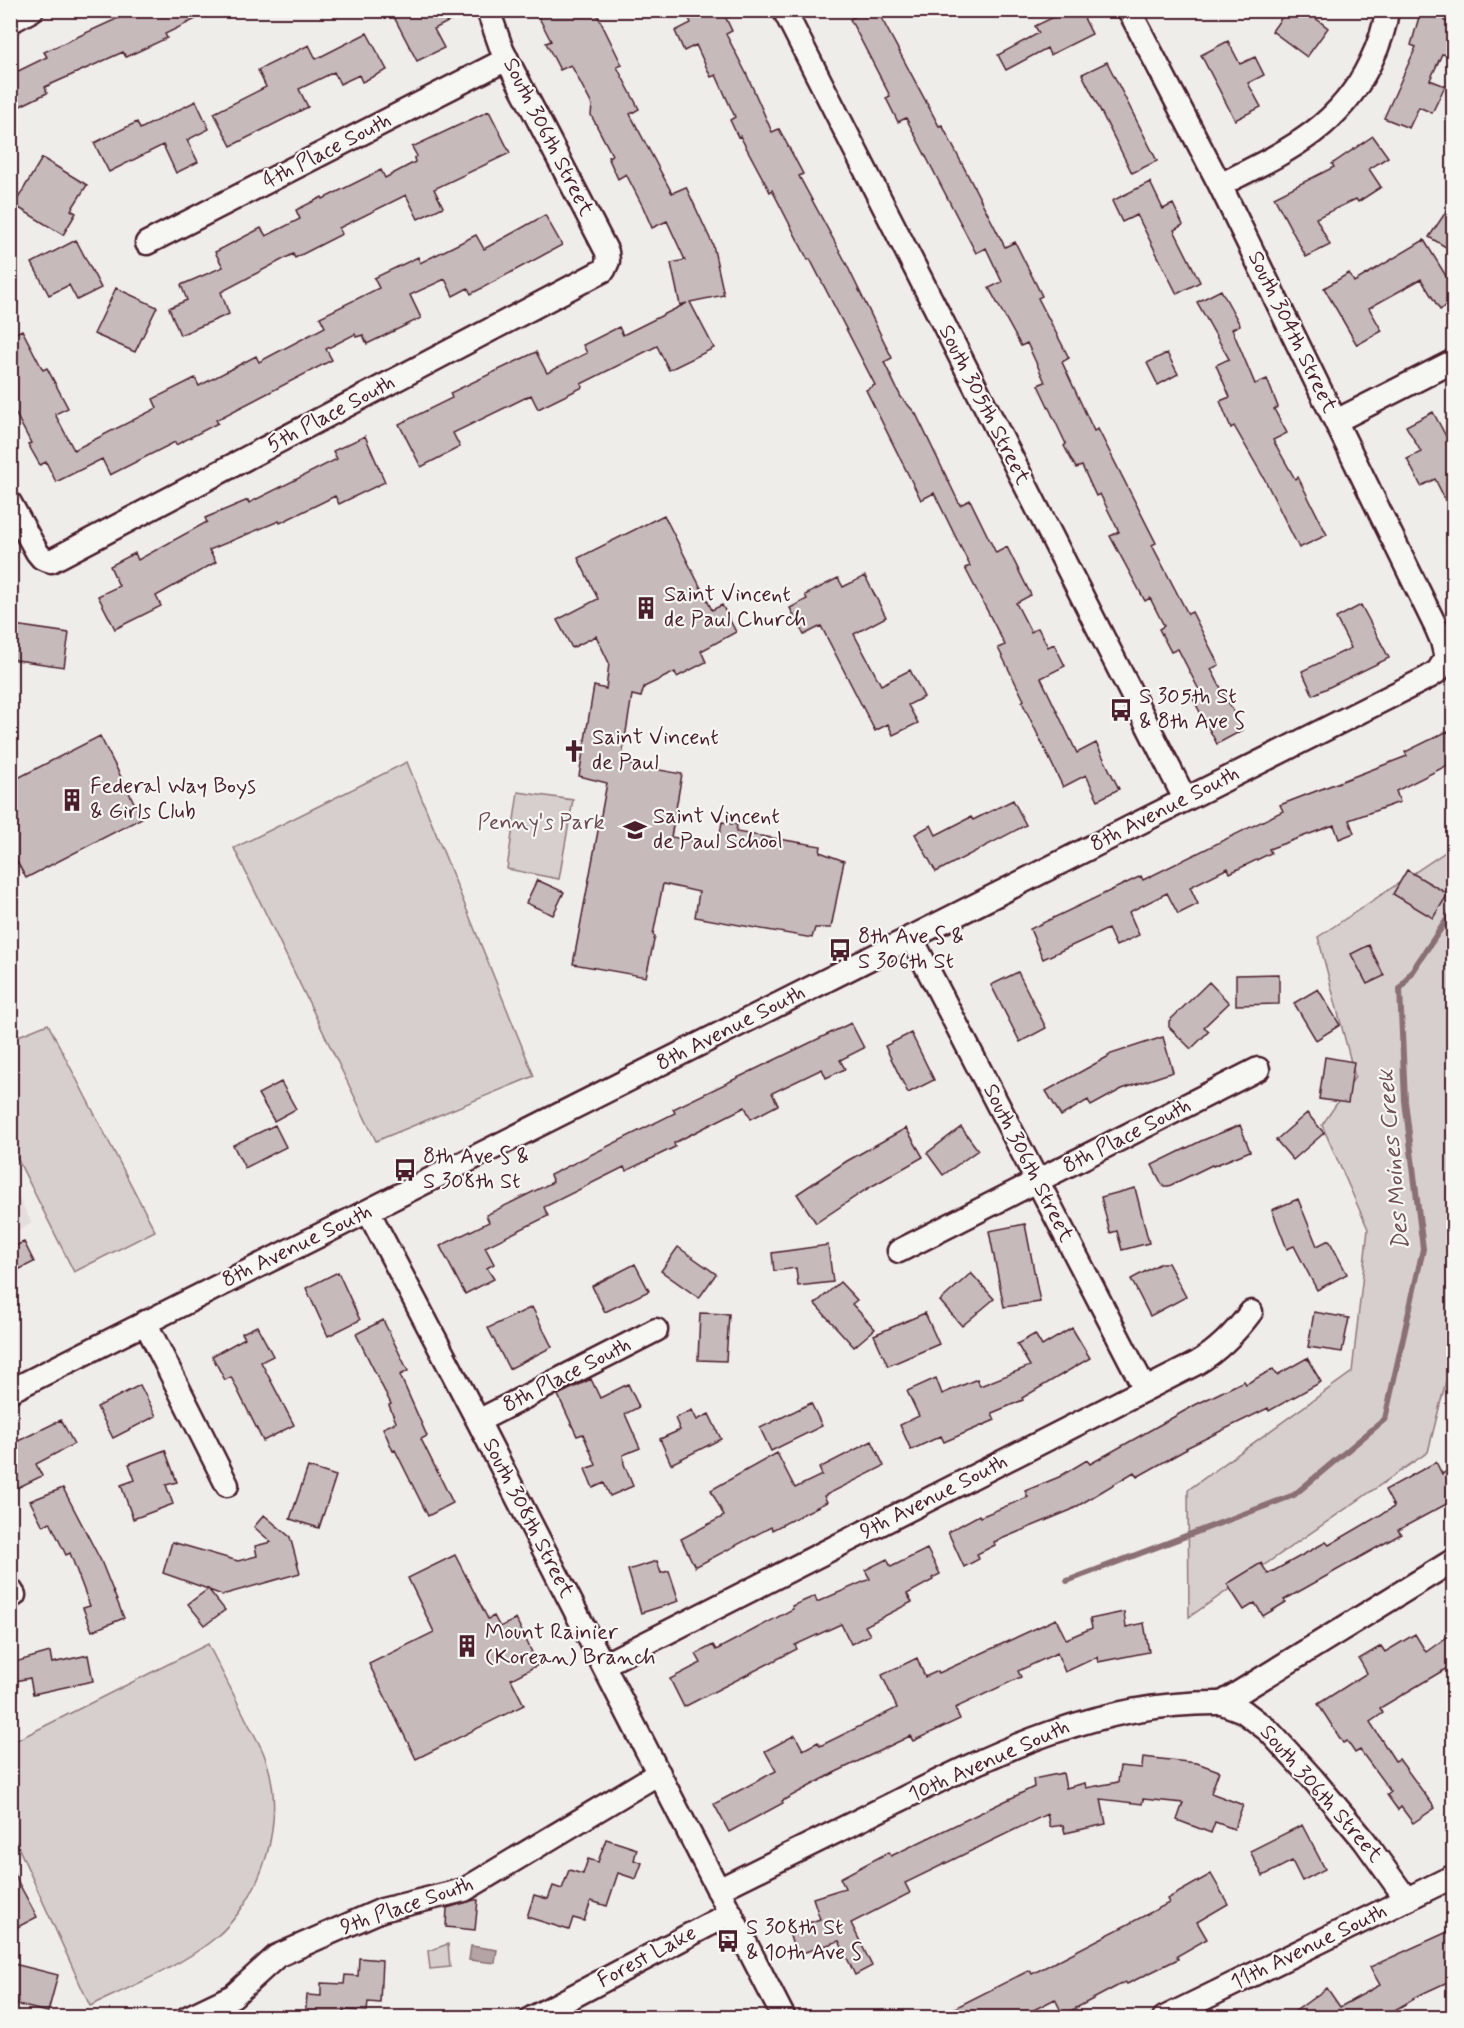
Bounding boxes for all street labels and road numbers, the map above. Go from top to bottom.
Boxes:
street label: South 306th Street [496,53,600,221]
street label: 4th Place South [258,107,396,195]
street label: South 304th Street [1241,246,1343,418]
street label: South 305th Street [932,320,1036,490]
street label: 5th Place South [262,368,400,460]
street label: 8th Avenue South [1086,759,1244,859]
street label: 8th Avenue South [652,978,810,1078]
street label: South 306th Street [976,1079,1080,1247]
street label: 8th Place South [1058,1092,1196,1180]
street label: 8th Avenue South [217,1198,377,1294]
street label: 8th Place South [498,1331,636,1419]
street label: South 308th Street [476,1433,580,1603]
street label: 9th Avenue South [855,1448,1013,1546]
street label: 10th Avenue South [904,1713,1074,1809]
street label: South 306th Street [1253,1719,1389,1869]
street label: 9th Place South [337,1870,477,1942]
street label: 11th Avenue South [1226,1897,1392,1997]
street label: Forest Lake [593,1919,701,1995]

